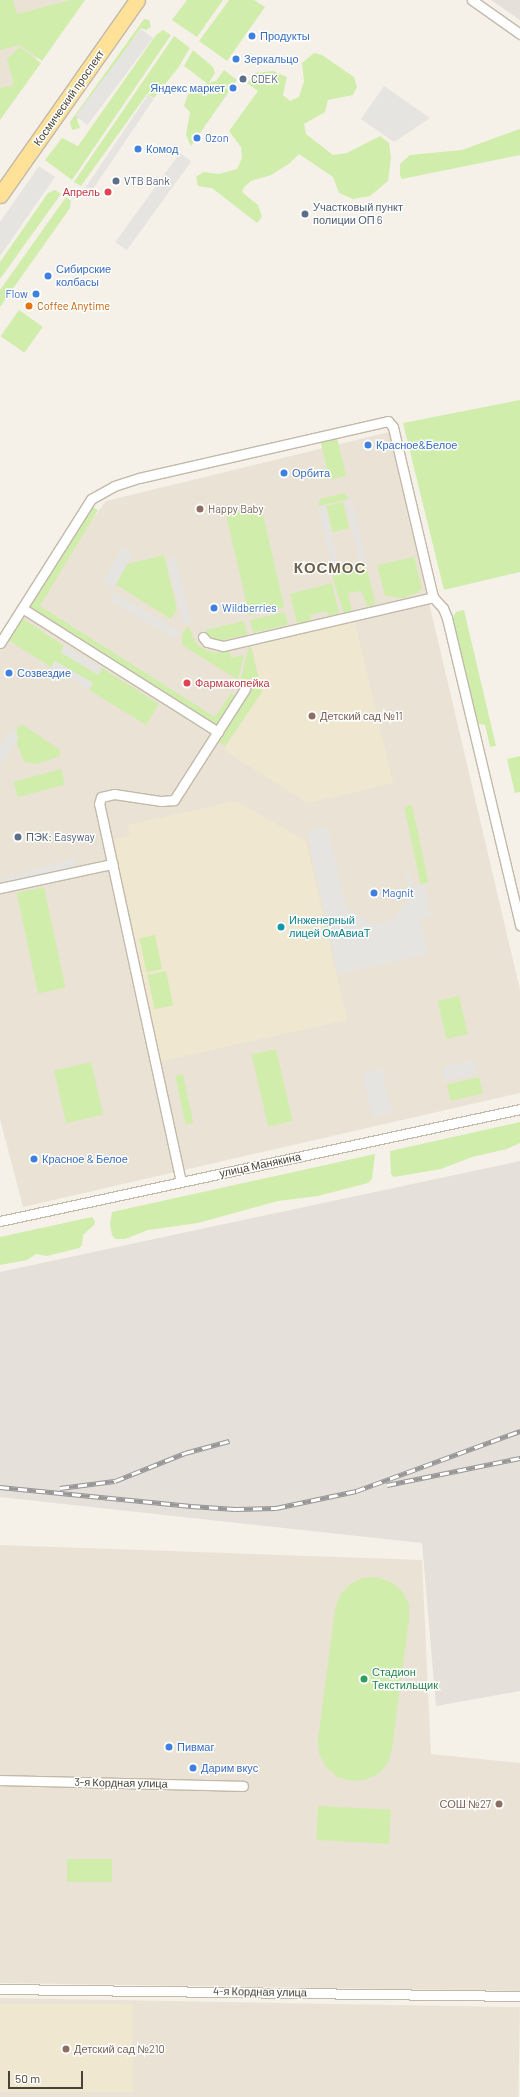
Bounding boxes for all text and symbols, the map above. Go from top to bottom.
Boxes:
place label: Продукты [260,29,310,43]
marker: Продукты [247,31,257,41]
street label: Космический проспект [31,47,107,149]
place label: Зеркальцо [244,52,298,66]
marker: Зеркальцо [231,54,241,64]
place label: CDEK [251,72,278,86]
marker: CDEK [238,74,248,84]
place label: Яндекс маркет [150,81,225,95]
marker: Яндекс маркет [228,83,238,93]
place label: Ozon [205,131,229,145]
marker: Ozon [192,133,202,143]
place label: Комод [146,142,178,156]
marker: Комод [133,144,143,154]
place label: VTB Bank [124,174,170,188]
marker: VTB Bank [111,176,121,186]
place label: Апрель [63,185,100,199]
marker: Апрель [103,187,113,197]
place label: Участковый пункт полиции ОП 6 [313,201,403,227]
marker: Участковый пункт полиции ОП 6 [300,209,310,219]
place label: Сибирские колбасы [56,263,111,289]
marker: Сибирские колбасы [43,271,53,281]
place label: Flow [6,287,28,301]
marker: Flow [31,289,41,299]
place label: Coffee Anytime [37,299,110,313]
marker: Coffee Anytime [24,301,34,311]
place label: Красное&Белое [376,438,457,452]
marker: Красное&Белое [363,440,373,450]
place label: Орбита [292,466,330,480]
marker: Орбита [279,468,289,478]
place label: Happy Baby [208,502,264,516]
marker: Happy Baby [195,504,205,514]
district label: КОСМОС [294,559,366,577]
place label: Wildberries [222,601,277,615]
marker: Wildberries [209,603,219,613]
place label: Созвездие [17,666,71,680]
marker: Созвездие [4,668,14,678]
place label: Фармакопейка [195,676,270,690]
marker: Фармакопейка [182,678,192,688]
place label: Детский сад №11 [320,709,403,723]
marker: Детский сад №11 [307,711,317,721]
place label: ПЭК: Easyway [26,830,95,844]
marker: ПЭК: Easyway [13,832,23,842]
place label: Magnit [382,886,414,900]
marker: Magnit [369,888,379,898]
place label: Инженерный лицей ОмАвиаТ [289,914,370,940]
marker: Инженерный лицей ОмАвиаТ [276,922,286,932]
street label: улица Манякина [218,1150,302,1180]
place label: Красное & Белое [42,1152,128,1166]
marker: Красное & Белое [29,1154,39,1164]
place label: Стадион Текстильщик [372,1666,438,1692]
marker: Стадион Текстильщик [359,1674,369,1684]
place label: Пивмаг [177,1740,214,1754]
marker: Пивмаг [164,1742,174,1752]
place label: Дарим вкус [201,1761,258,1775]
marker: Дарим вкус [188,1763,198,1773]
street label: 3-я Кордная улица [74,1776,168,1790]
place label: СОШ №27 [440,1797,491,1811]
marker: СОШ №27 [494,1799,504,1809]
street label: 4-я Кордная улица [213,1985,307,1999]
place label: Детский сад №210 [74,2042,165,2056]
marker: Детский сад №210 [61,2044,71,2054]
scale bar [10,2063,85,2089]
text: 50 m [15,2071,40,2085]

